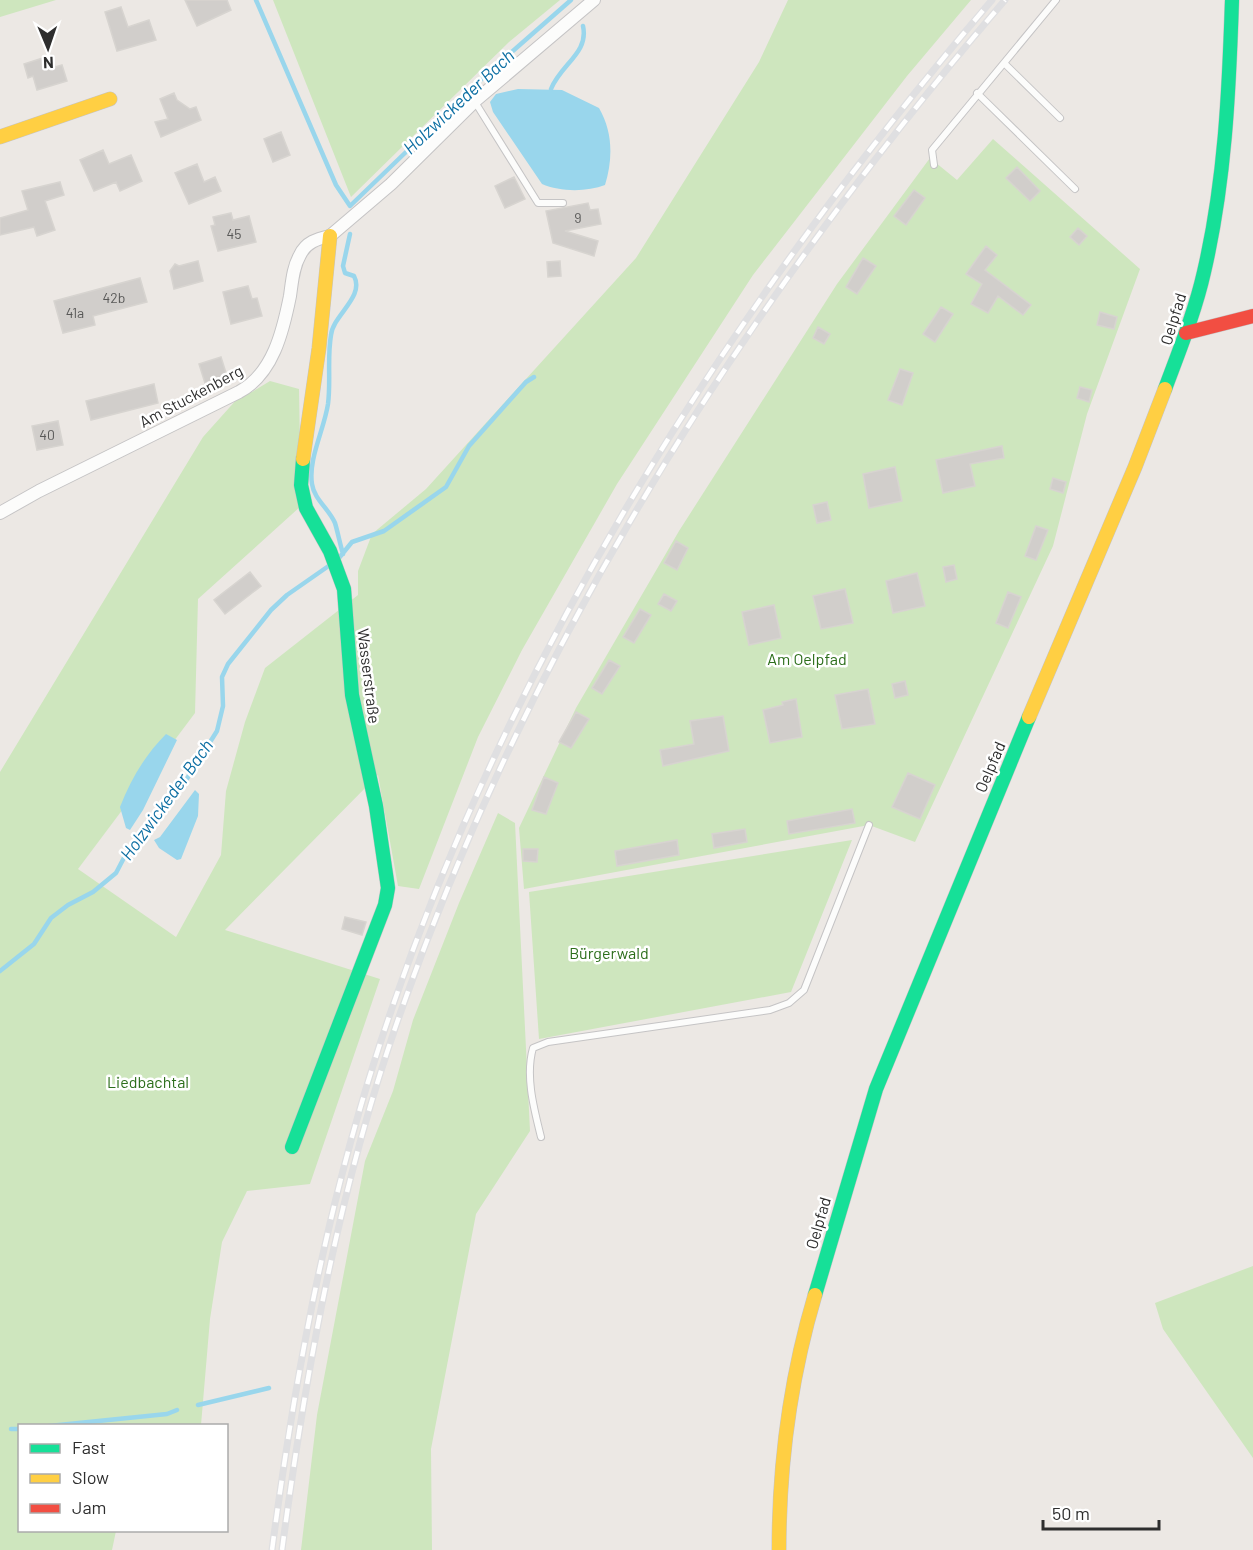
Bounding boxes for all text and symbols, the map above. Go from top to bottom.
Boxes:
north arrow [18,18,78,78]
water label: Holzwickeder Bach [398,44,518,158]
text: N [43,54,54,73]
house number: 9 [574,209,582,226]
house number: 45 [227,225,241,242]
house number: 42b [103,289,125,306]
street label: Oelpfad [1156,291,1189,347]
house number: 41a [66,304,84,321]
street label: Am Stuckenberg [136,360,246,431]
house number: 40 [39,426,55,443]
street label: Wasserstraße [354,627,385,725]
park label: Am Oelpfad [767,649,847,668]
water label: Holzwickeder Bach [115,735,217,864]
street label: Oelpfad [970,739,1009,795]
park label: Bürgerwald [569,943,649,962]
park label: Liedbachtal [107,1072,189,1091]
street label: Oelpfad [801,1195,834,1251]
legend [18,1424,228,1532]
text: Fast [72,1436,106,1458]
text: Slow [72,1466,109,1488]
scale bar [1043,1493,1158,1531]
text: Jam [72,1496,106,1518]
text: 50 m [1052,1502,1090,1524]

